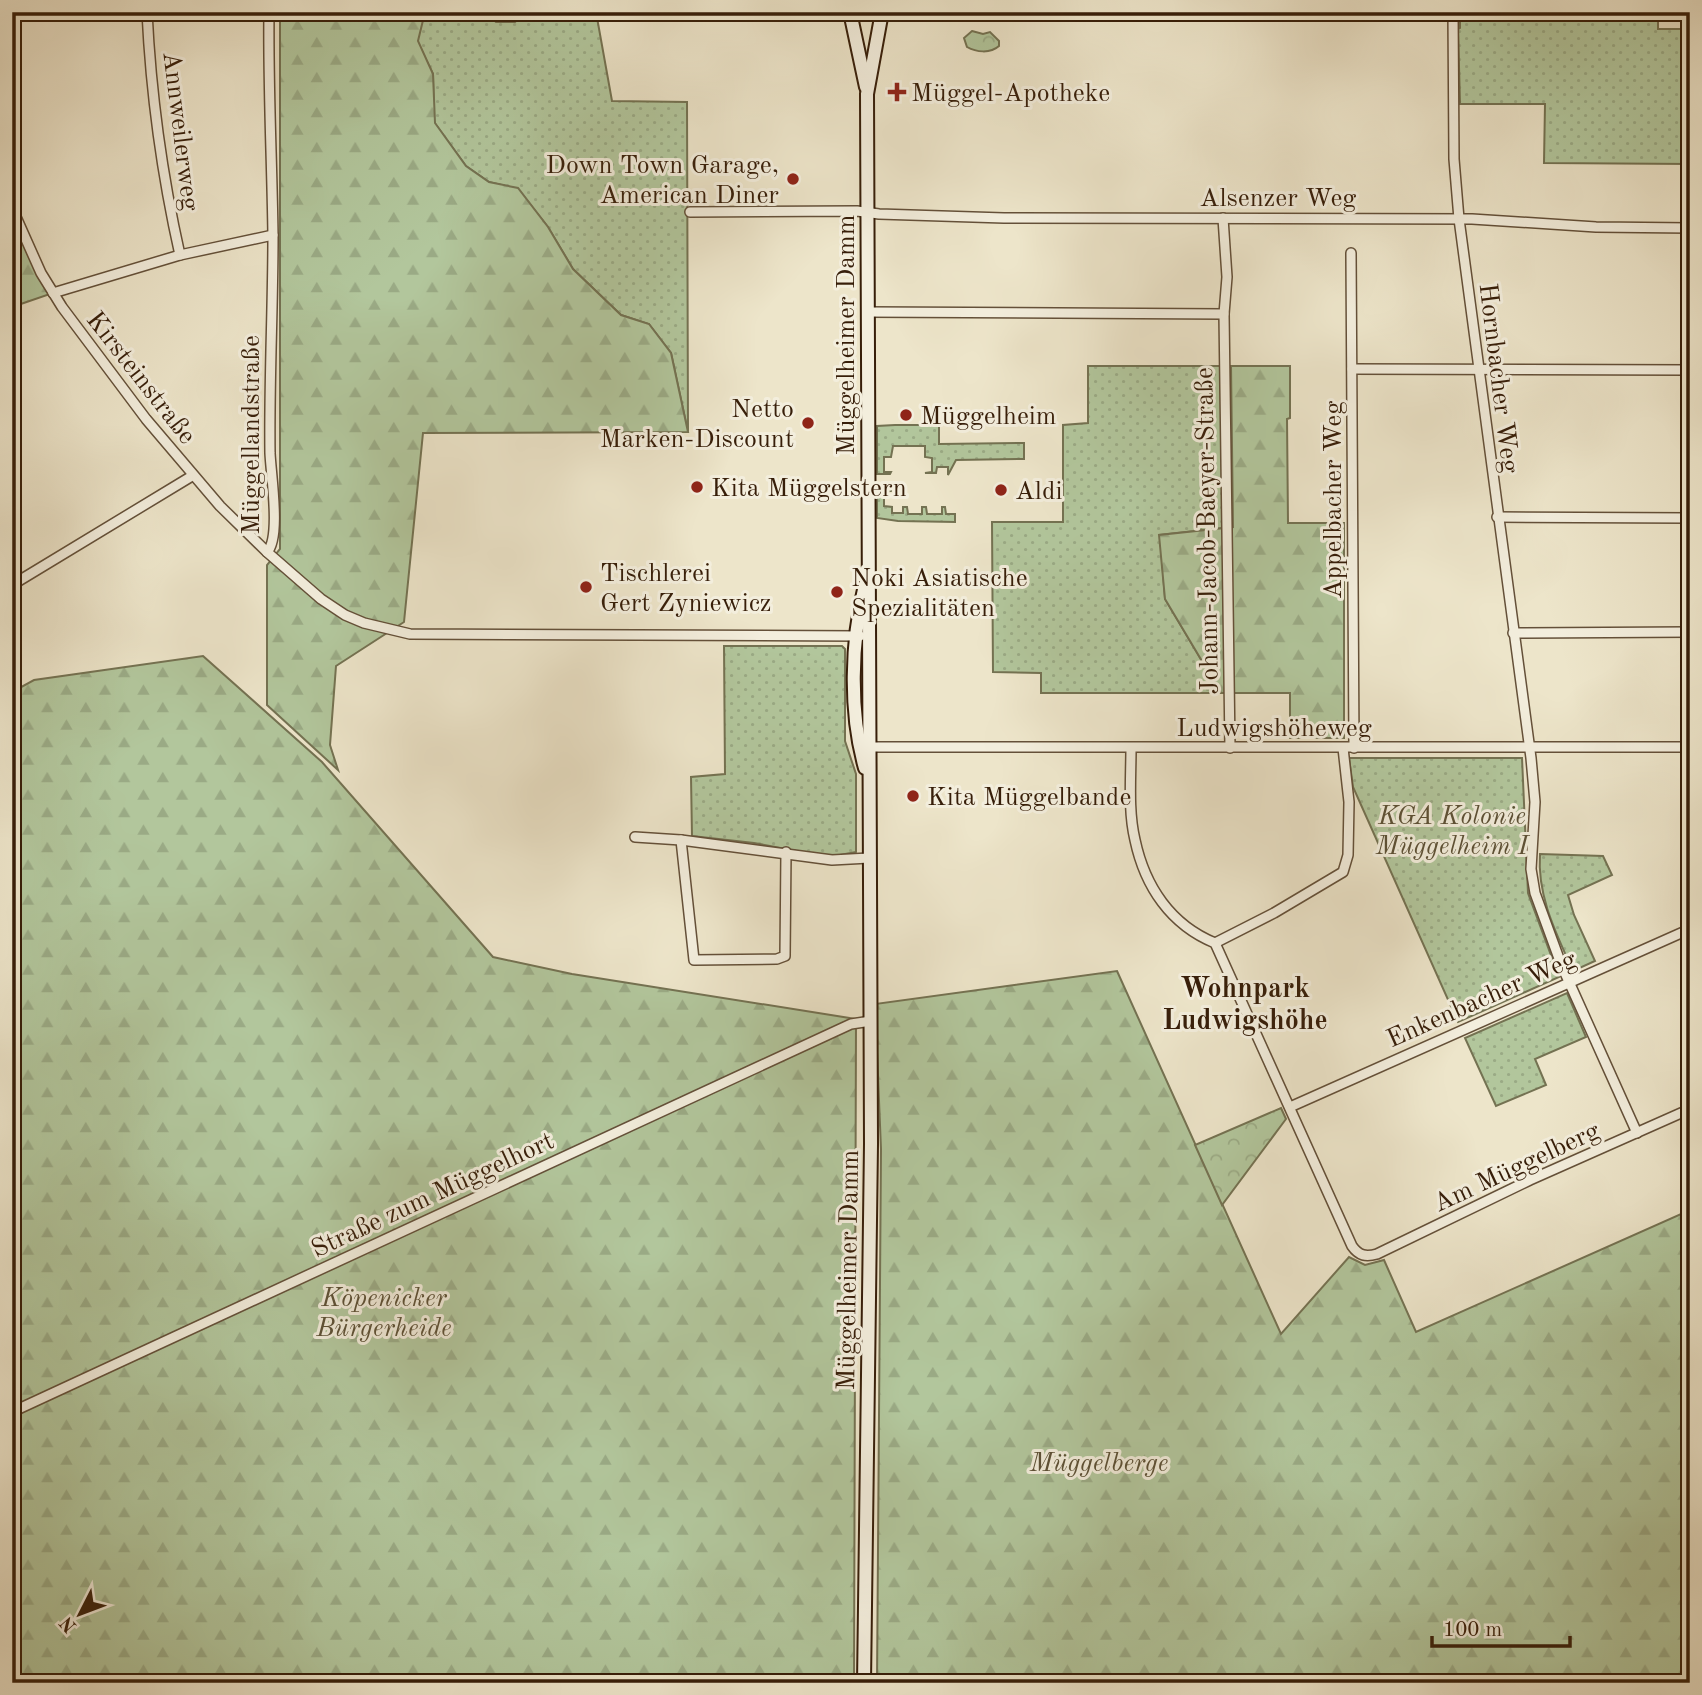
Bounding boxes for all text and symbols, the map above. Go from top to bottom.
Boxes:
street label: Annweilerweg [157,50,203,212]
place label: Müggel-Apotheke [911,81,1110,107]
marker: Müggel-Apotheke [889,84,905,100]
place label: Down Town Garage, American Diner [546,153,779,209]
marker: Down Town Garage, American Diner [785,171,801,187]
street label: Alsenzer Weg [1200,186,1356,212]
street label: Müggelheimer Damm [834,215,860,455]
street label: Hornbacher Weg [1473,282,1523,475]
street label: Kirsteinstraße [81,307,200,449]
street label: Müggellandstraße [239,335,265,535]
street label: Johann-Jacob-Baeyer-Straße [1192,367,1224,695]
place label: Netto Marken-Discount [600,397,794,453]
street label: Appelbacher Weg [1321,401,1347,599]
place label: Müggelheim [920,404,1057,430]
marker: Müggelheim [898,407,914,423]
marker: Netto Marken-Discount [800,415,816,431]
place label: Kita Müggelstern [711,476,907,502]
marker: Kita Müggelstern [689,479,705,495]
place label: Aldi [1015,479,1062,505]
marker: Aldi [993,482,1009,498]
place label: Tischlerei Gert Zyniewicz [600,561,771,617]
place label: Noki Asiatische Spezialitäten [851,566,1028,622]
marker: Tischlerei Gert Zyniewicz [578,579,594,595]
marker: Noki Asiatische Spezialitäten [829,584,845,600]
street label: Ludwigshöheweg [1176,716,1372,742]
place label: Kita Müggelbande [927,785,1131,811]
marker: Kita Müggelbande [905,788,921,804]
park label: KGA Kolonie Müggelheim I [1375,804,1531,860]
street label: Enkenbacher Weg [1383,946,1580,1053]
district label: Wohnpark Ludwigshöhe [1162,976,1328,1036]
street label: Am Müggelberg [1430,1118,1604,1218]
street label: Straße zum Müggelhort [308,1128,558,1263]
street label: Müggelheimer Damm [834,1149,864,1391]
park label: Köpenicker Bürgerheide [315,1286,452,1342]
park label: Müggelberge [1029,1451,1168,1477]
north arrow [46,1580,116,1650]
scale bar [1432,1604,1571,1648]
text: N [57,1612,81,1635]
text: 100 m [1443,1620,1502,1641]

